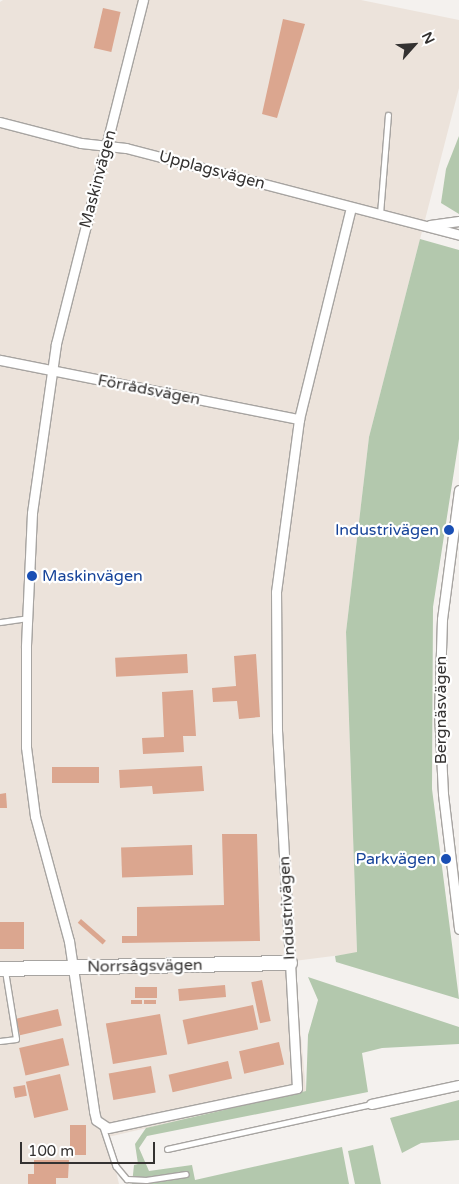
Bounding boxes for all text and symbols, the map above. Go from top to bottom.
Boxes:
north arrow [389,20,439,70]
text: N [418,29,438,47]
street label: Maskinvägen [76,128,120,230]
street label: Upplagsvägen [157,147,267,193]
street label: Förrådsvägen [96,371,202,409]
place label: Industrivägen [335,520,439,540]
marker: Industrivägen [443,524,455,536]
place label: Maskinvägen [42,566,143,586]
marker: Maskinvägen [26,570,38,582]
street label: Bergnäsvägen [431,656,451,764]
place label: Parkvägen [356,849,436,869]
marker: Parkvägen [440,853,452,865]
street label: Industrivägen [275,856,299,960]
street label: Norrsågsvägen [87,955,203,977]
scale bar [22,1132,158,1164]
text: 100 m [28,1142,74,1160]

